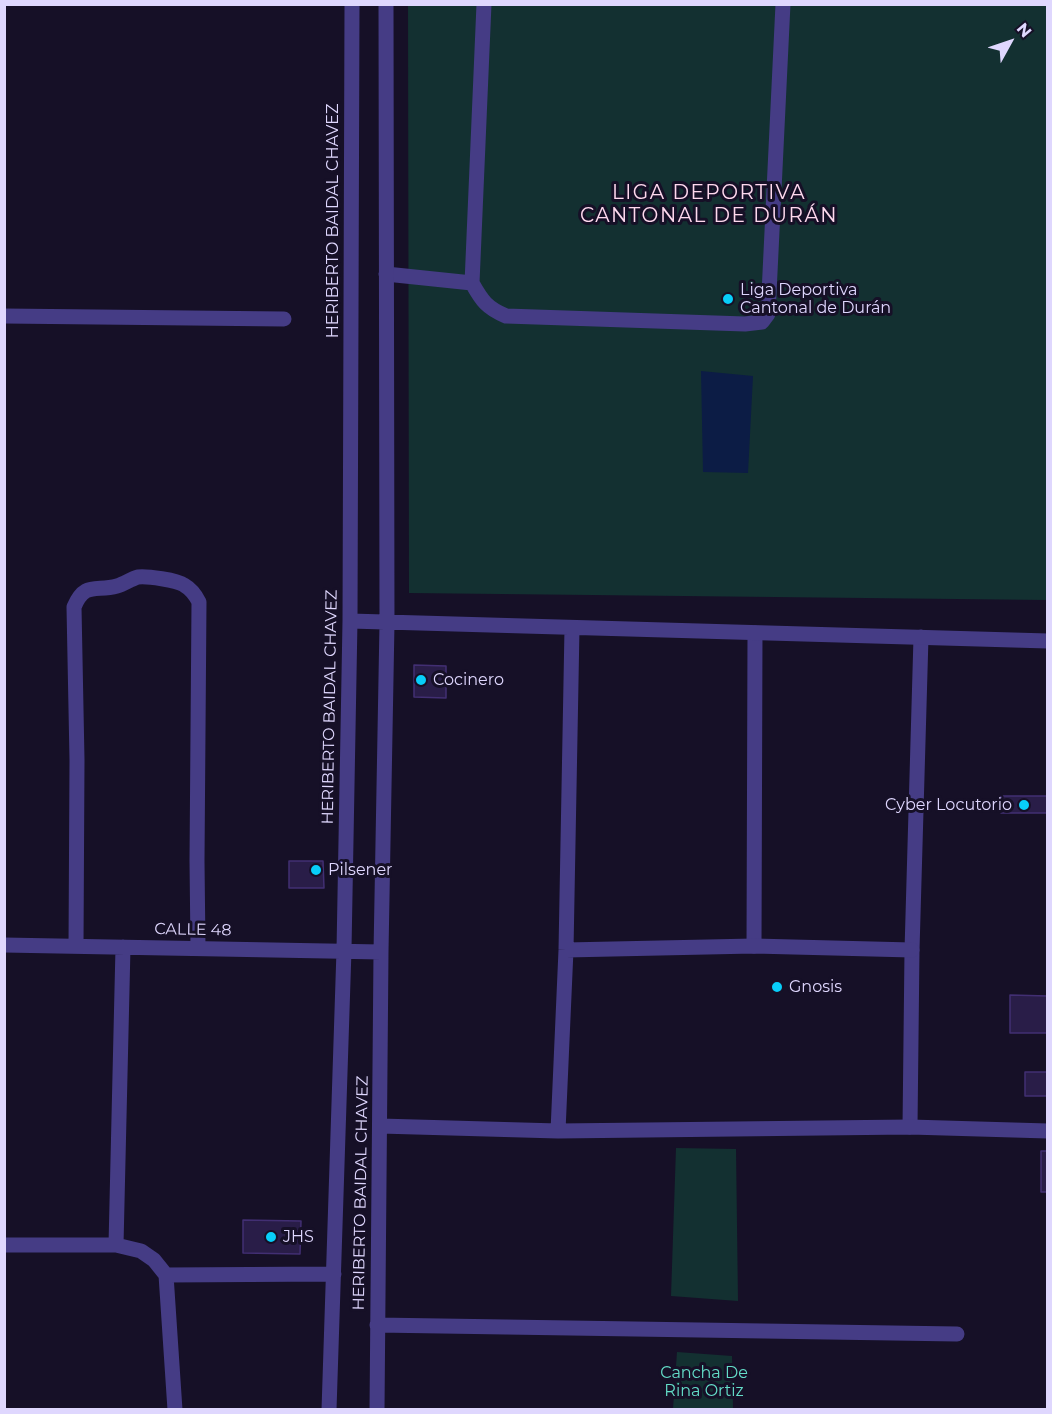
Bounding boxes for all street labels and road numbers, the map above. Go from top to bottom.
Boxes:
street label: HERIBERTO BAIDAL CHAVEZ [323,104,343,338]
street label: HERIBERTO BAIDAL CHAVEZ [318,590,342,824]
street label: CALLE 48 [154,920,232,940]
street label: HERIBERTO BAIDAL CHAVEZ [349,1076,373,1310]

